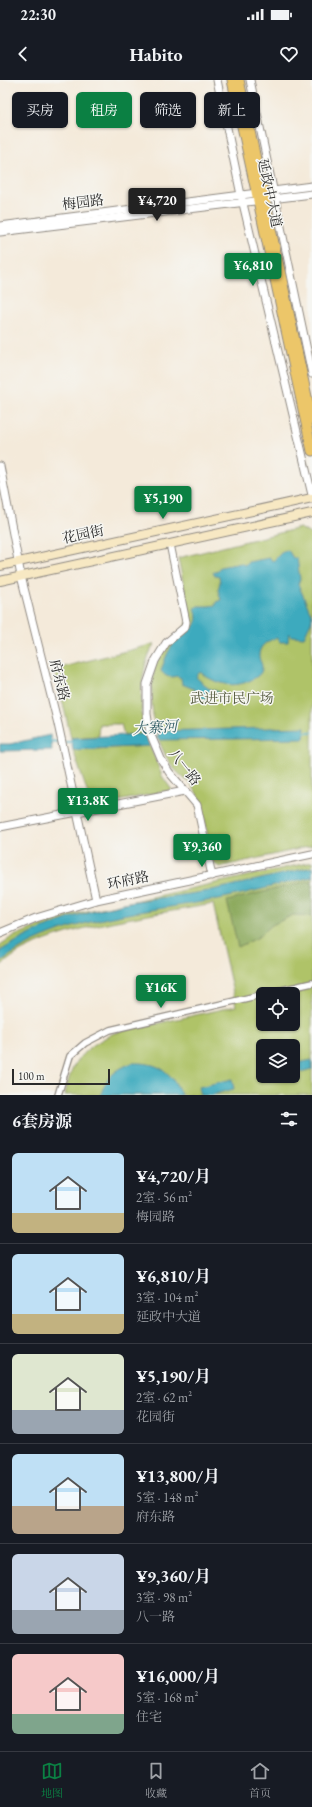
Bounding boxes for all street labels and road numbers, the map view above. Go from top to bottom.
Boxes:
street label: 延政中大道 [254,157,286,229]
street label: 梅园路 [61,191,105,213]
street label: 花园街 [61,521,105,547]
street label: 府东路 [46,657,74,703]
street label: 八一路 [165,745,205,789]
street label: 环府路 [106,867,150,893]

